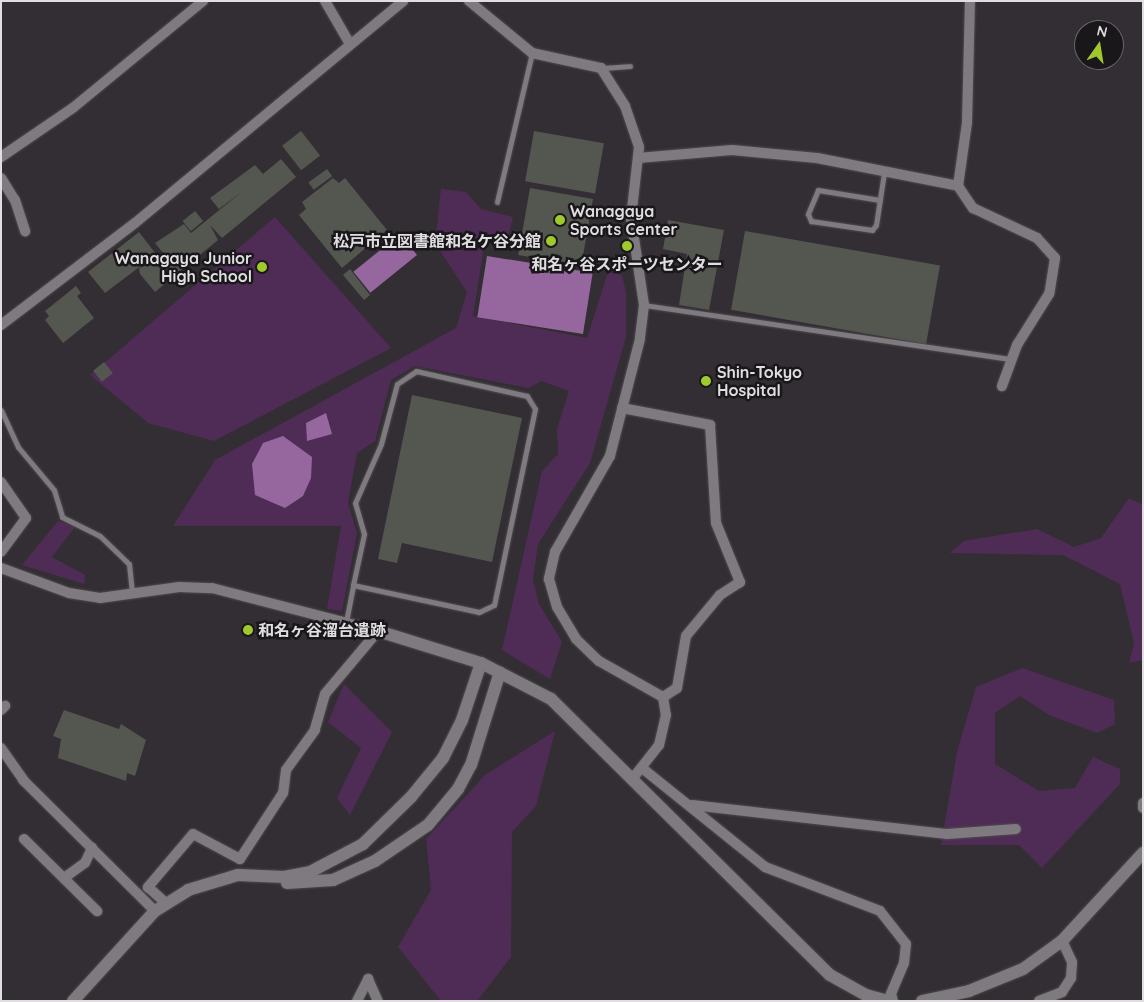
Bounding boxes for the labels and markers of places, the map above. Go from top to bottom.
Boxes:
place label: Wanagaya Sports Center [570,201,677,239]
marker: Wanagaya Sports Center [554,214,566,226]
place label: 松戸市立図書館和名ケ谷分館 [333,231,541,251]
marker: 松戸市立図書館和名ケ谷分館 [545,235,557,247]
marker: 和名ヶ谷スポーツセンター [621,240,633,252]
place label: Wanagaya Junior High School [115,248,252,286]
place label: 和名ヶ谷スポーツセンター [531,254,723,274]
marker: Wanagaya Junior High School [256,261,268,273]
place label: Shin-Tokyo Hospital [717,362,802,400]
marker: Shin-Tokyo Hospital [699,374,713,388]
place label: 和名ヶ谷溜台遺跡 [258,620,386,640]
marker: 和名ヶ谷溜台遺跡 [242,624,254,636]

